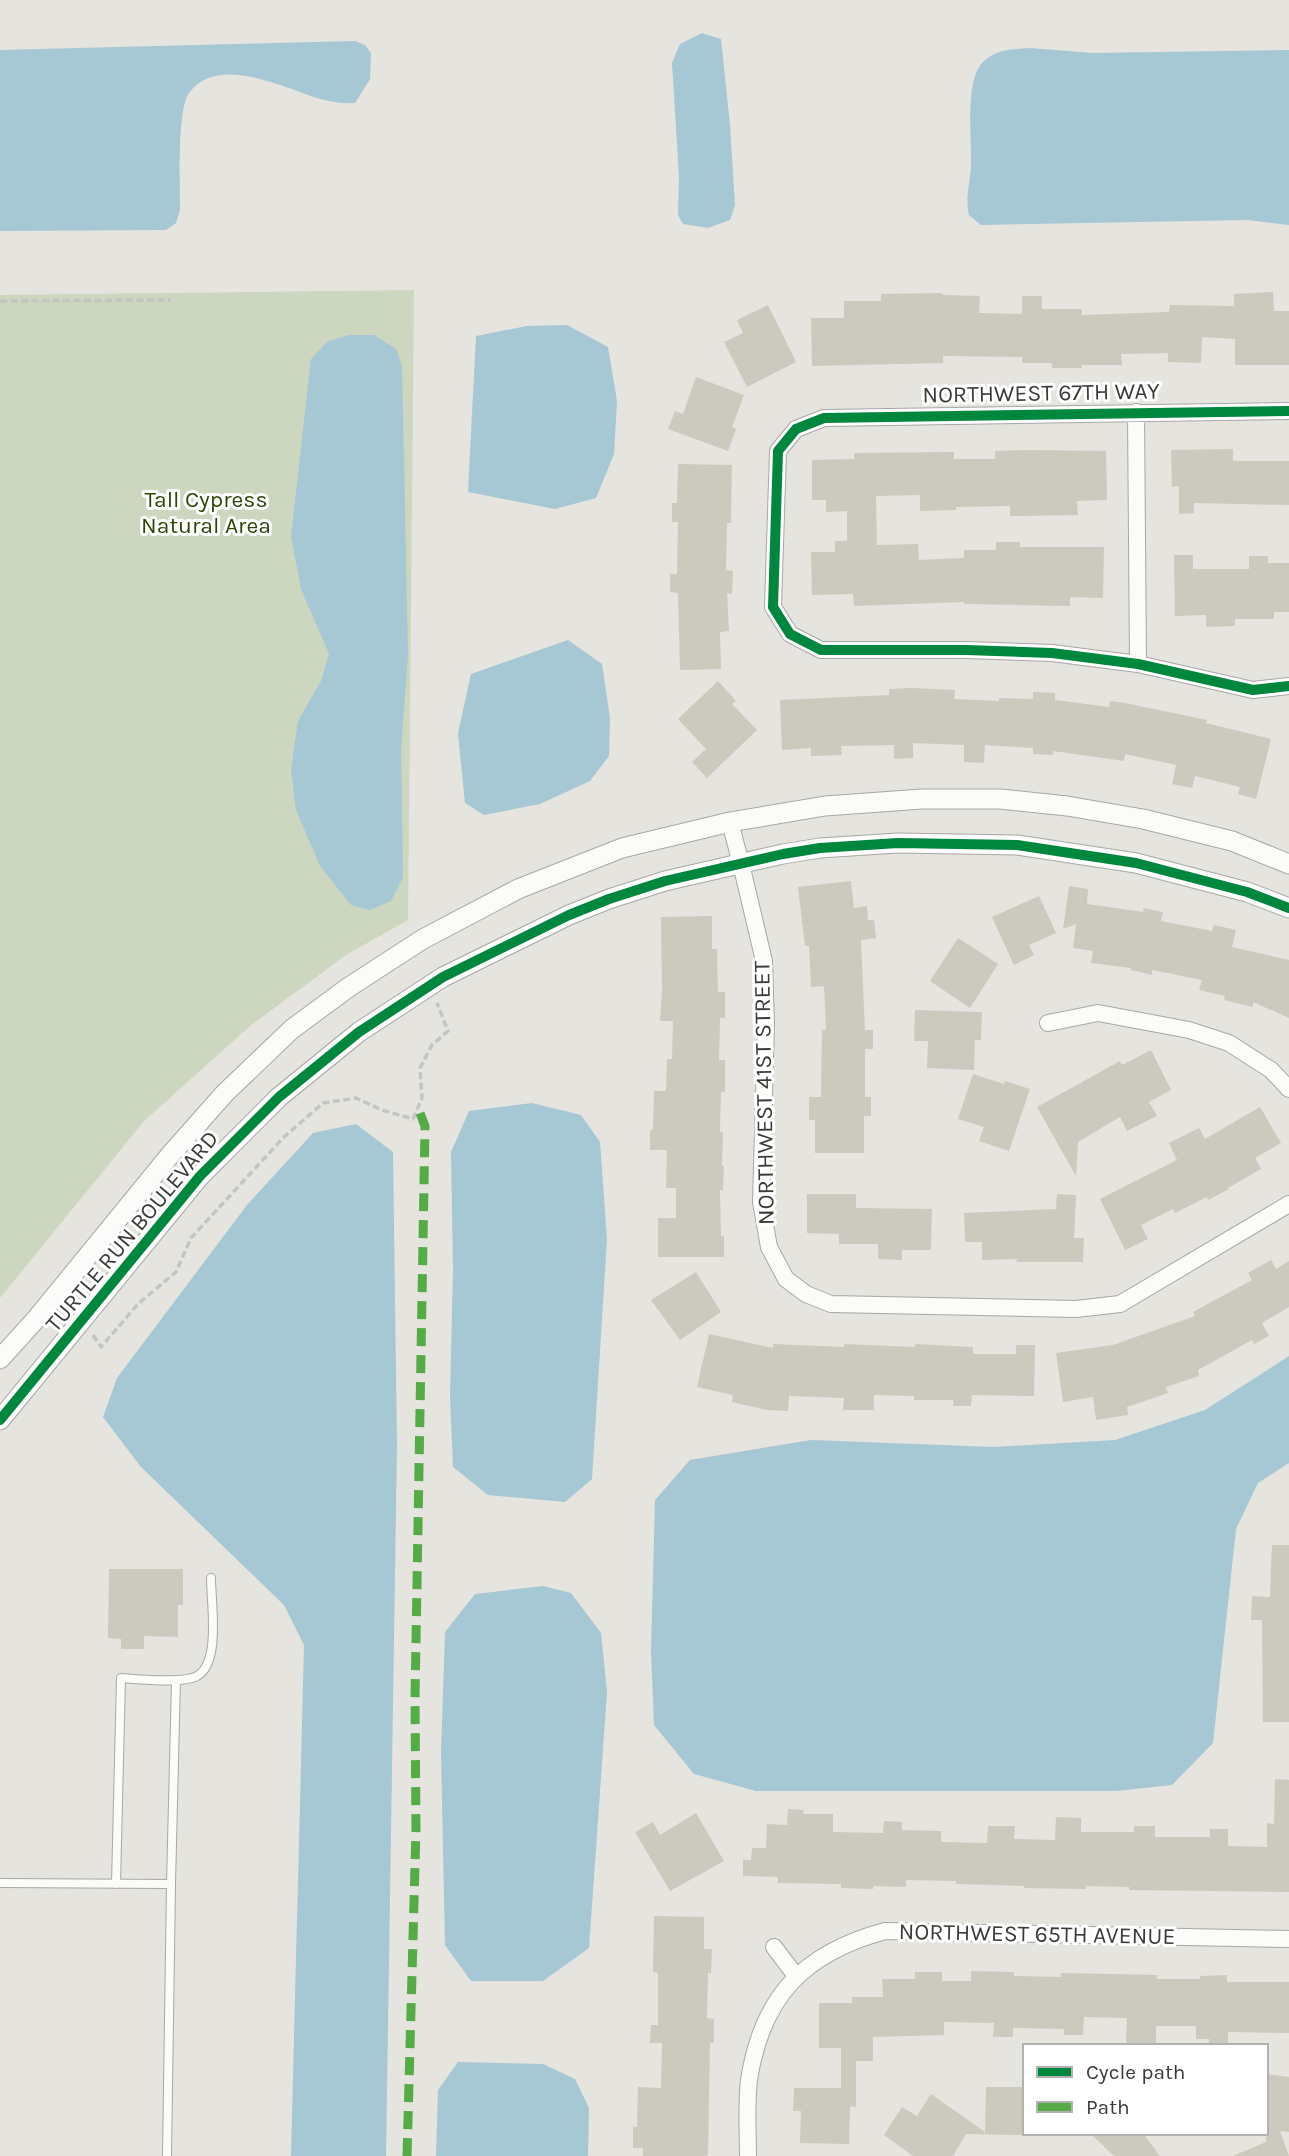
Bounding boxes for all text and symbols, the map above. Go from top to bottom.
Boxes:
street label: NORTHWEST 67TH WAY [922,377,1160,409]
park label: Tall Cypress Natural Area [141,486,271,539]
street label: NORTHWEST 41ST STREET [748,960,780,1225]
street label: TURTLE RUN BOULEVARD [40,1125,224,1337]
street label: NORTHWEST 65TH AVENUE [899,1918,1175,1950]
legend [1023,2044,1268,2135]
text: Cycle path [1086,2060,1186,2084]
text: Path [1086,2095,1130,2119]

